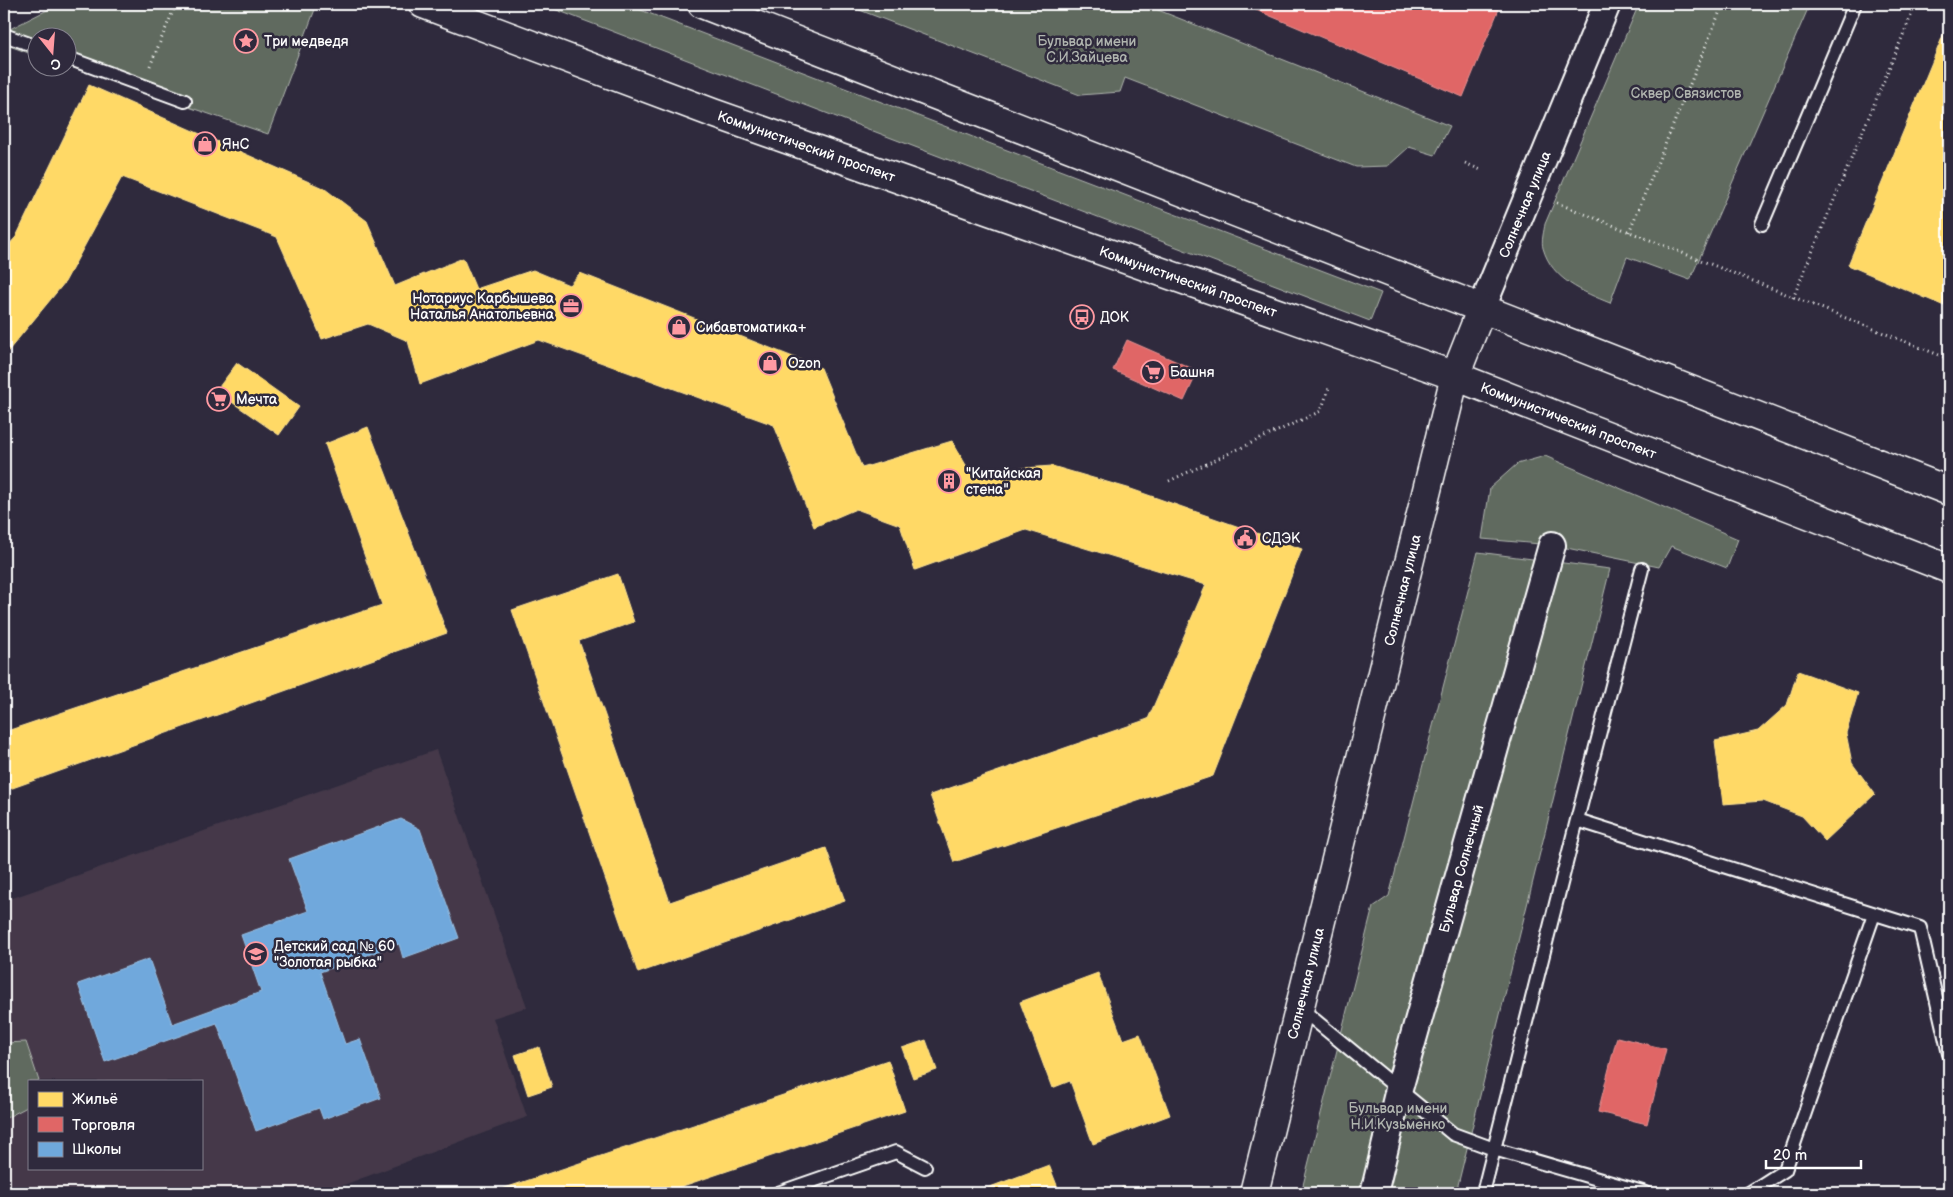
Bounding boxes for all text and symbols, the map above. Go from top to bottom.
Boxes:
north arrow [28,28,78,78]
place icon: Три медведя [233,28,259,54]
place label: Три медведя [264,33,349,50]
park label: Бульвар имени С.И.Зайцева [1038,33,1136,66]
text: С [48,54,63,74]
park label: Сквер Связистов [1631,85,1742,102]
street label: Коммунистический проспект [715,107,898,186]
shop icon: ЯнС [192,131,218,157]
place label: ЯнС [222,136,250,153]
street label: Солнечная улица [1495,148,1554,260]
street label: Коммунистический проспект [1097,242,1280,321]
place label: Нотариус Карбышева Наталья Анатольевна [410,290,555,323]
office icon: Нотариус Карбышева Наталья Анатольевна [558,293,584,319]
bus stop icon: ДОК [1069,304,1095,330]
place label: ДОК [1100,309,1130,326]
shop icon: Сибавтоматика+ [666,314,692,340]
place label: Сибавтоматика+ [696,319,807,336]
shop icon: Ozon [757,350,783,376]
place label: Ozon [788,355,821,372]
supermarket icon: Башня [1140,359,1166,385]
place label: Башня [1170,364,1215,381]
street label: Коммунистический проспект [1478,378,1659,463]
supermarket icon: Мечта [206,386,232,412]
place label: Мечта [236,391,278,408]
place label: "Китайская стена" [966,465,1041,498]
building icon: "Китайская стена" [936,468,962,494]
public building icon: СДЭК [1232,525,1258,551]
place label: СДЭК [1262,530,1301,547]
street label: Солнечная улица [1380,532,1424,647]
street label: Бульвар Солнечный [1435,803,1487,934]
street label: Солнечная улица [1284,925,1328,1041]
place label: Детский сад № 60 "Золотая рыбка" [274,938,395,971]
school or university icon: Детский сад № 60 "Золотая рыбка" [243,941,269,967]
legend [28,1080,202,1170]
text: Жильё [72,1090,118,1109]
park label: Бульвар имени Н.И.Кузьменко [1349,1100,1447,1133]
text: Торговля [72,1116,135,1135]
scale bar [1766,1137,1860,1169]
text: Школы [72,1140,121,1159]
text: 20 m [1773,1146,1807,1165]

